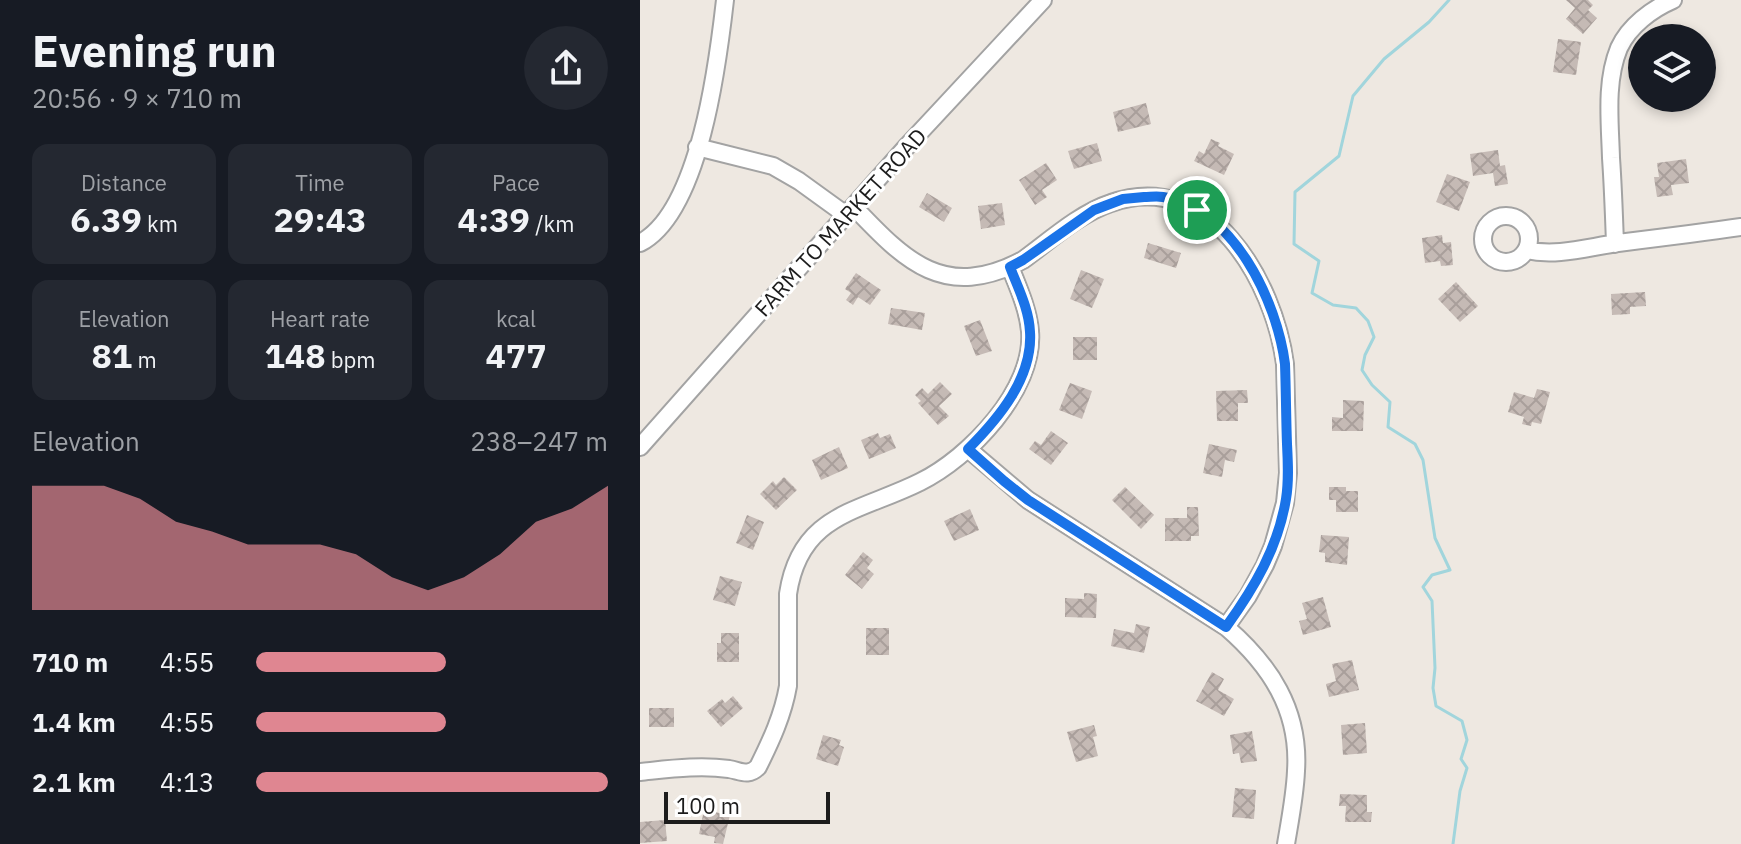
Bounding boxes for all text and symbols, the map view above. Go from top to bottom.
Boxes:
text: Evening run [32,22,277,79]
map controls [1628,24,1716,112]
button: layers [1628,24,1716,112]
button: share [524,26,608,110]
text: 20:56 · 9 × 710 m [32,81,242,115]
street label: FARM TO MARKET ROAD [748,122,932,322]
text: Distance [81,168,167,197]
text: Time [295,168,345,197]
text: Pace [492,168,540,197]
pin [1163,176,1231,244]
icon: arrive [1175,188,1219,232]
text: 6.39 [70,197,142,241]
text: 29:43 [274,197,366,241]
text: 4:39 [458,197,530,241]
text: km [142,209,178,238]
text: /km [530,209,574,238]
text: Elevation [78,304,170,333]
text: Heart rate [270,304,370,333]
text: kcal [496,304,536,333]
text: 81 [91,333,132,377]
text: 148 [264,333,326,377]
text: 477 [485,333,547,377]
text: m [132,345,157,374]
text: bpm [326,345,376,374]
text: Elevation [32,424,140,458]
text: 238–247 m [470,424,608,458]
text: 710 m [32,645,108,679]
text: 4:55 [160,645,214,679]
text: 1.4 km [32,705,116,739]
text: 4:55 [160,705,214,739]
text: 2.1 km [32,765,116,799]
text: 4:13 [160,765,214,799]
scale bar [664,788,830,824]
text: 100 m [676,791,740,820]

